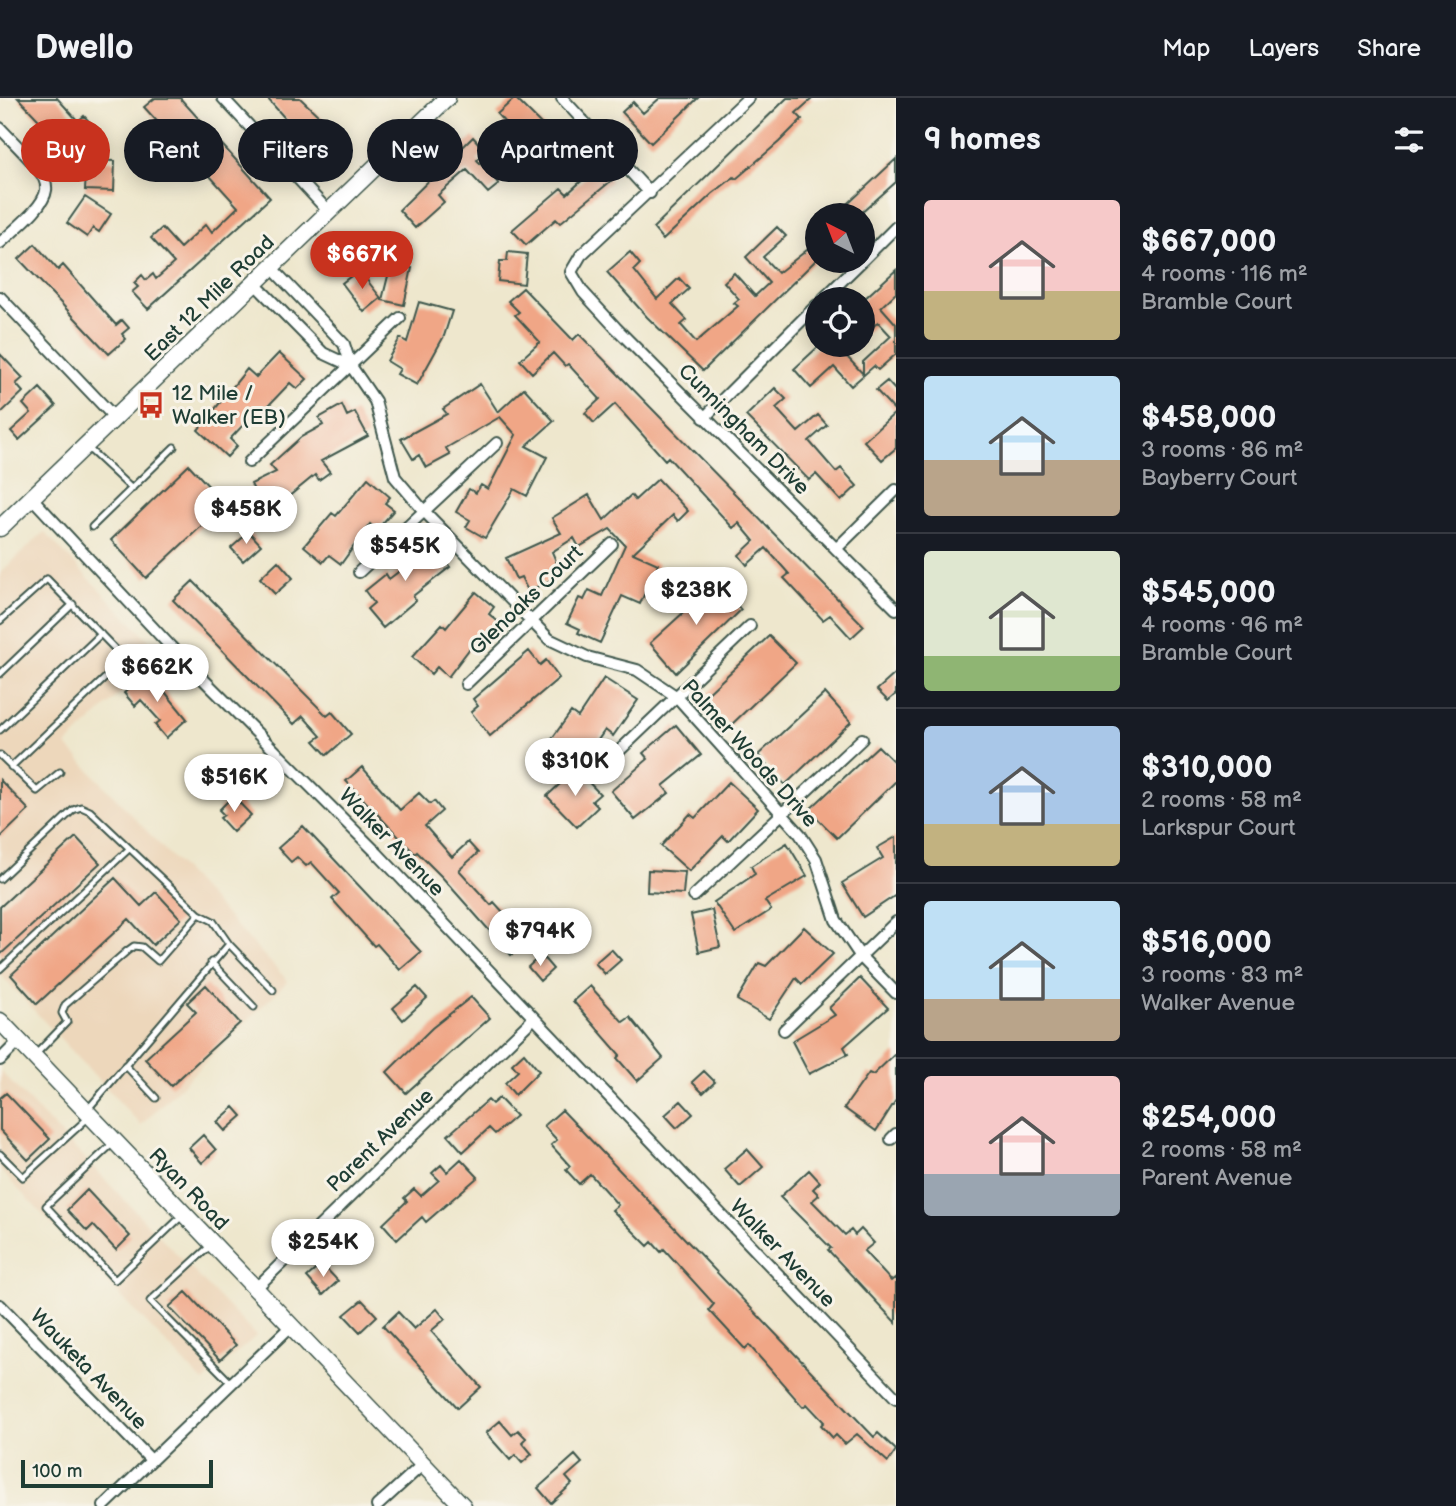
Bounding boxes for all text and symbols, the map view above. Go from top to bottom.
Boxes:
text: Dwello [35,28,134,68]
text: Map [1162,34,1210,63]
text: Layers [1248,34,1319,63]
text: Share [1357,34,1421,63]
chip: Buy [21,119,110,182]
chip: Rent [124,119,224,182]
chip: Filters [238,119,353,182]
chip: New [367,119,463,182]
chip: Apartment [477,119,638,182]
icon: filters [1390,121,1428,159]
text: 9 homes [924,122,1041,158]
north arrow [805,203,875,273]
map controls [805,203,875,357]
text: $667,000 [1141,224,1276,260]
icon: home [980,228,1064,312]
street label: East 12 Mile Road [139,230,280,367]
pin: $667K [313,232,411,291]
text: $667K [326,240,398,268]
text: 4 rooms · 116 m² [1141,260,1308,288]
button: locate [805,287,875,357]
text: Bramble Court [1141,288,1292,316]
street label: Cunningham Drive [673,359,814,500]
place label: 12 Mile / Walker (EB) [172,381,286,430]
bus stop icon: 12 Mile / Walker (EB) [136,390,166,420]
text: $458,000 [1141,400,1277,436]
icon: home [980,404,1064,488]
text: 3 rooms · 86 m² [1141,436,1303,464]
text: Bayberry Court [1141,464,1297,492]
pin: $458K [197,486,295,546]
text: $458K [210,495,282,523]
pin: $545K [356,524,454,583]
text: $545K [370,532,440,560]
street label: Glenoaks Court [465,540,588,661]
pin: $238K [647,568,745,627]
text: $545,000 [1141,575,1276,611]
text: $238K [660,576,732,604]
icon: home [980,579,1064,663]
text: 4 rooms · 96 m² [1141,611,1303,639]
text: Bramble Court [1141,639,1292,667]
pin: $662K [108,644,206,704]
text: $662K [121,653,193,681]
street label: Palmer Woods Drive [677,674,823,832]
pin: $310K [526,738,624,798]
text: $310K [541,747,609,775]
text: $310,000 [1141,750,1272,786]
pin: $516K [185,754,283,814]
icon: home [980,754,1064,838]
text: $516K [200,763,268,791]
street label: Walker Avenue [334,783,449,902]
text: 2 rooms · 58 m² [1141,786,1302,814]
text: Larkspur Court [1141,814,1296,842]
pin: $794K [491,908,589,968]
text: $794K [505,917,575,945]
text: $516,000 [1141,925,1272,961]
icon: home [980,929,1064,1013]
text: 3 rooms · 83 m² [1141,961,1303,989]
text: Walker Avenue [1141,989,1295,1017]
street label: Parent Avenue [322,1083,439,1197]
text: $254,000 [1141,1100,1276,1136]
icon: home [980,1104,1064,1188]
text: 2 rooms · 58 m² [1141,1136,1302,1164]
street label: Ryan Road [143,1143,234,1236]
text: Parent Avenue [1141,1164,1292,1192]
street label: Walker Avenue [725,1194,840,1313]
pin: $254K [274,1220,372,1279]
text: $254K [287,1228,359,1256]
street label: Wauketa Avenue [25,1304,152,1435]
scale bar [21,1457,214,1489]
text: 100 m [32,1460,83,1483]

